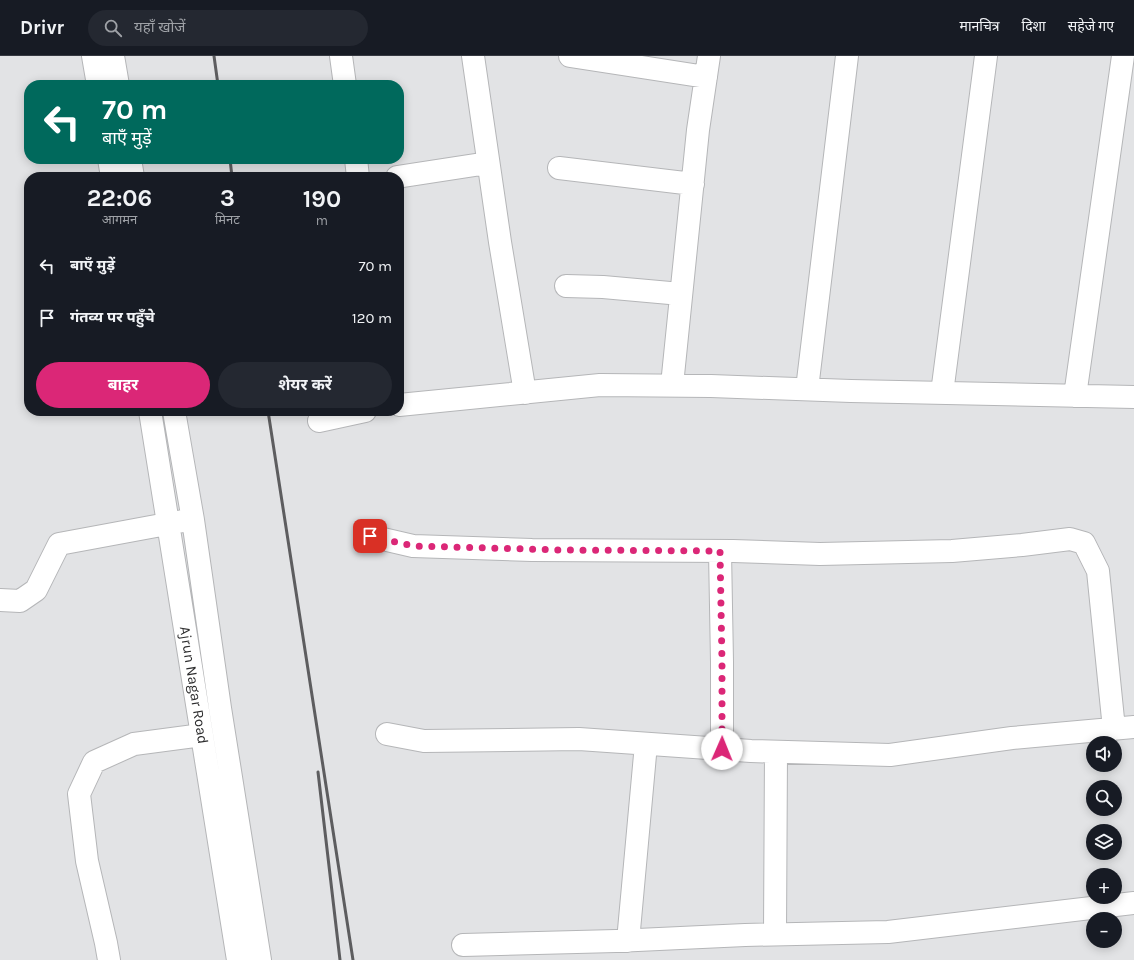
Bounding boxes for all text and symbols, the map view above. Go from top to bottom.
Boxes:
search box [88,10,368,46]
text: Drivr [20,17,64,39]
icon: search [102,17,124,39]
text: यहाँ खोजें [134,18,185,36]
text: मानचित्र [960,18,1000,35]
text: दिशा [1022,18,1046,35]
text: सहेजे गए [1068,18,1114,35]
text: 70 m [102,93,167,126]
icon: left [36,96,88,148]
text: बाएँ मुड़ें [102,127,152,149]
text: 22:06 [87,184,152,212]
text: 3 [220,184,235,212]
text: 190 [303,185,341,213]
text: आगमन [102,212,137,227]
text: मिनट [215,212,240,227]
text: m [316,213,328,228]
icon: left [36,255,58,277]
text: बाएँ मुड़ें [70,256,115,274]
text: 70 m [358,257,392,275]
icon: arrive [36,307,58,329]
text: गंतव्य पर पहुँचे [70,308,155,326]
text: 120 m [352,309,392,327]
button: बाहर [36,362,210,408]
button: शेयर करें [218,362,392,408]
pin [353,519,387,553]
icon: arrive [359,525,381,547]
street label: Ajrun Nagar Road [176,625,212,745]
position arrow [701,728,743,770]
map controls [1086,736,1122,948]
button: sound [1086,736,1122,772]
button: search [1086,780,1122,816]
button: layers [1086,824,1122,860]
button: + [1086,868,1122,904]
button: − [1086,912,1122,948]

